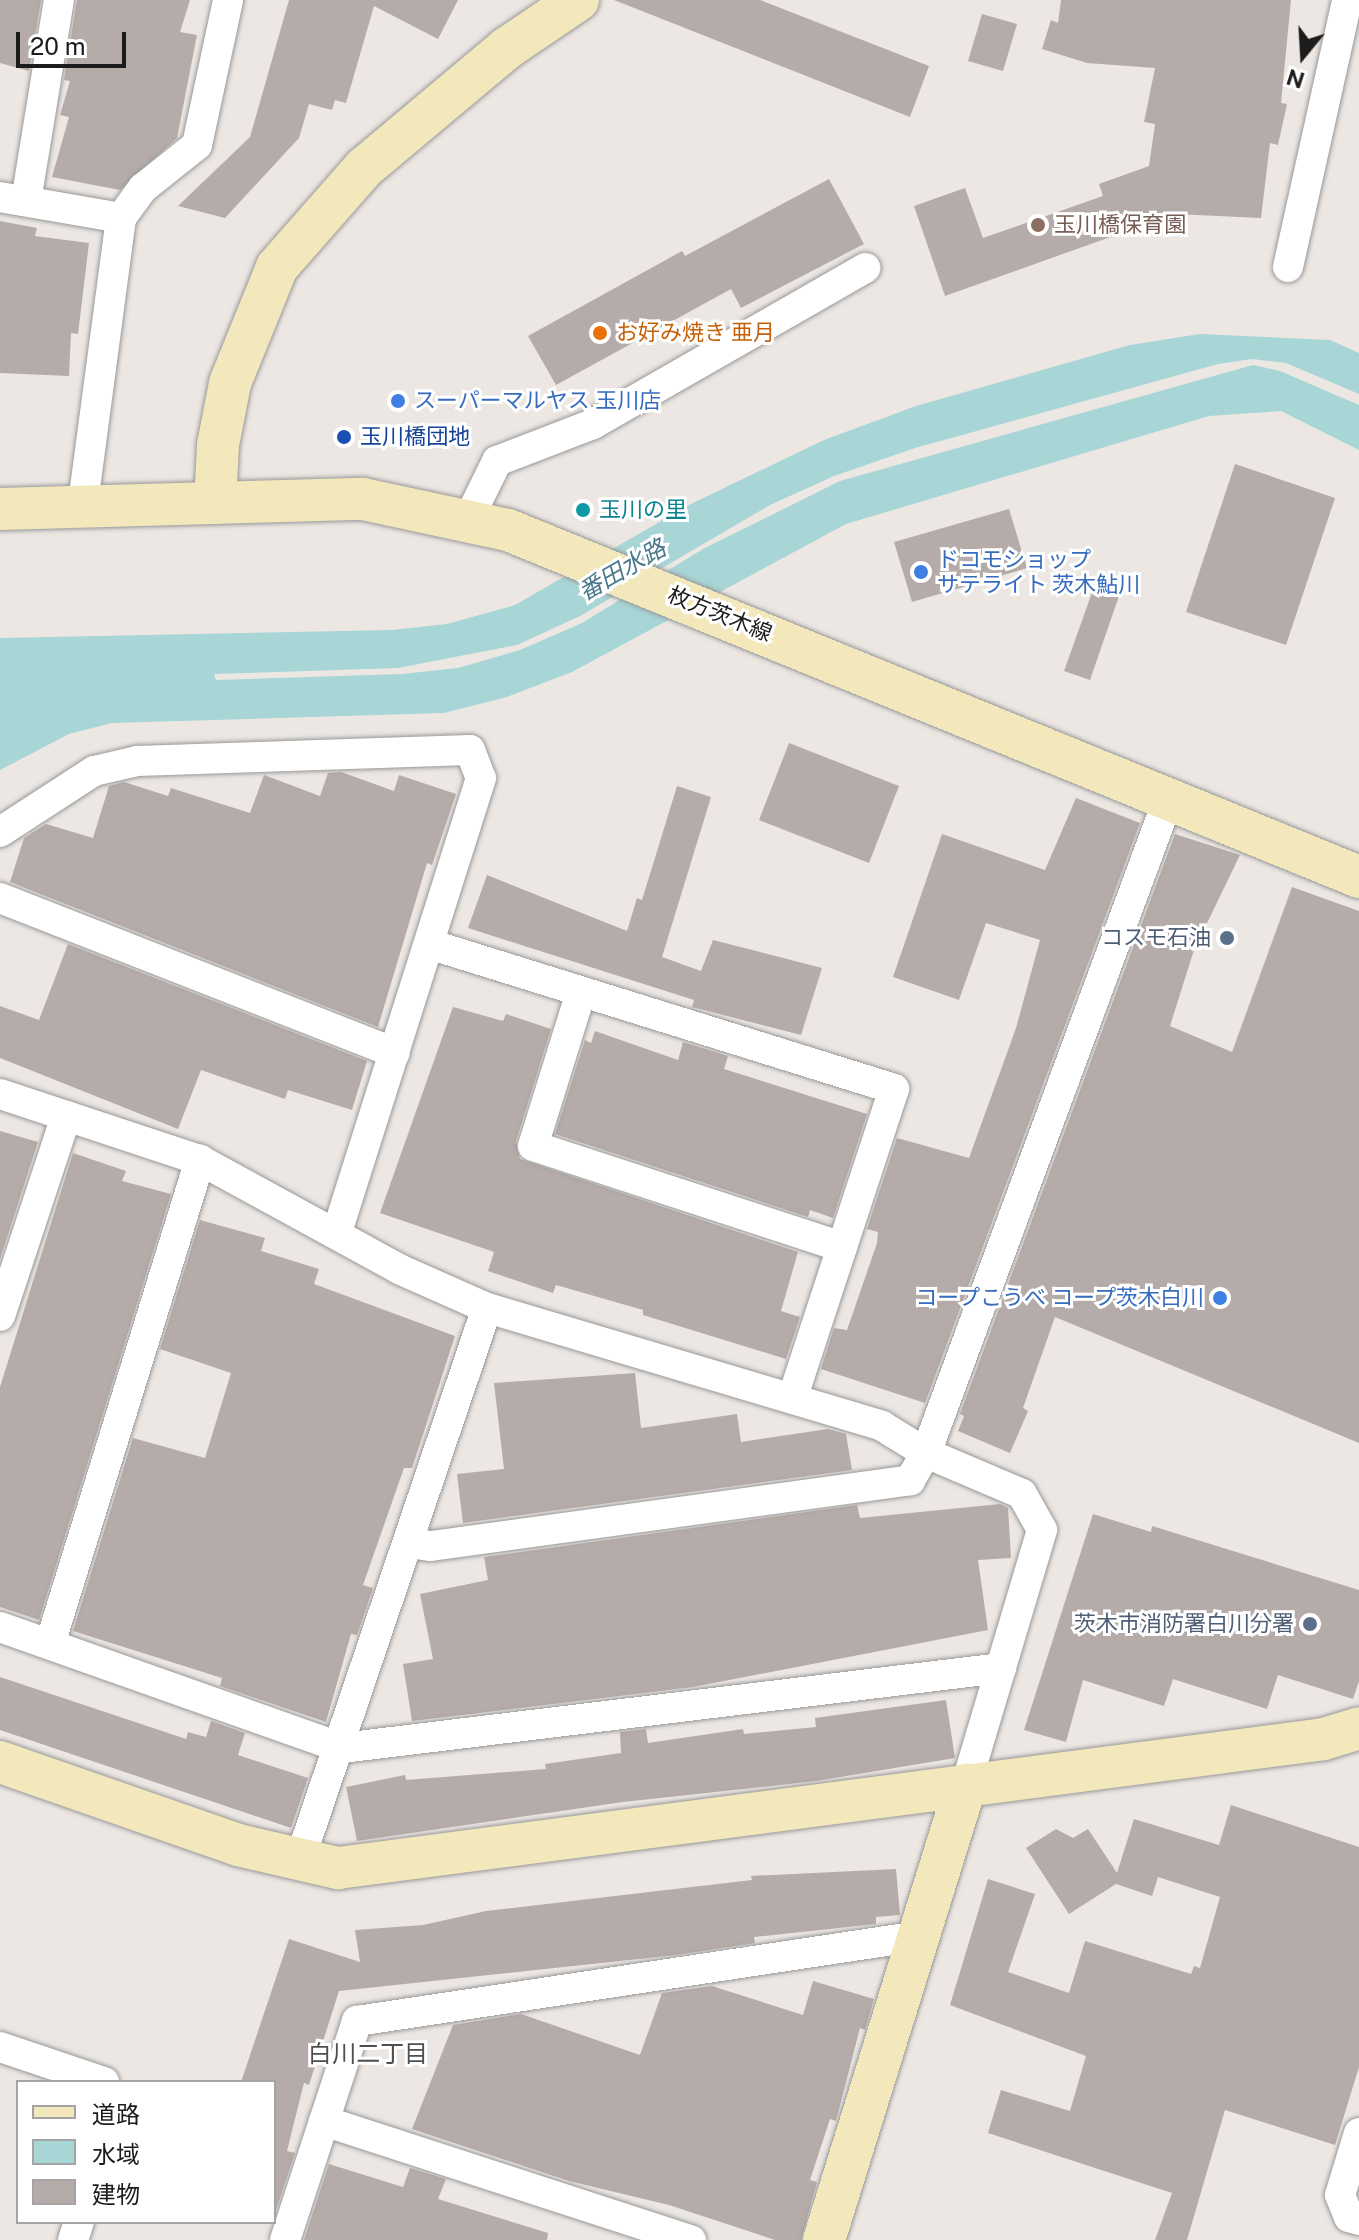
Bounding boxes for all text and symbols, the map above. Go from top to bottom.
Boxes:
scale bar [20,16,130,66]
north arrow [1263,16,1343,96]
text: 20 m [30,32,86,60]
text: N [1283,64,1308,94]
place label: 玉川橋保育園 [1054,212,1186,238]
marker: 玉川橋保育園 [1029,216,1047,234]
place label: お好み焼き 亜月 [616,320,775,346]
marker: お好み焼き 亜月 [591,324,609,342]
place label: スーパーマルヤス 玉川店 [414,388,661,414]
marker: スーパーマルヤス 玉川店 [389,392,407,410]
place label: 玉川橋団地 [360,424,470,450]
marker: 玉川橋団地 [335,428,353,446]
place label: 玉川の里 [599,497,687,523]
marker: 玉川の里 [574,501,592,519]
water label: 番田水路 [573,534,671,606]
place label: ドコモショップ サテライト 茨木鮎川 [937,546,1140,598]
marker: ドコモショップ サテライト 茨木鮎川 [912,563,930,581]
street label: 枚方茨木線 [664,581,776,647]
place label: コスモ石油 [1101,925,1211,951]
marker: コスモ石油 [1218,929,1236,947]
place label: コープこうべ コープ茨木白川 [913,1285,1204,1311]
marker: コープこうべ コープ茨木白川 [1211,1289,1229,1307]
place label: 茨木市消防署白川分署 [1074,1611,1294,1637]
marker: 茨木市消防署白川分署 [1301,1615,1319,1633]
district label: 白川二丁目 [308,2040,428,2068]
legend [16,2080,276,2224]
text: 道路 [92,2100,140,2128]
text: 水域 [92,2140,140,2168]
text: 建物 [92,2180,140,2208]

